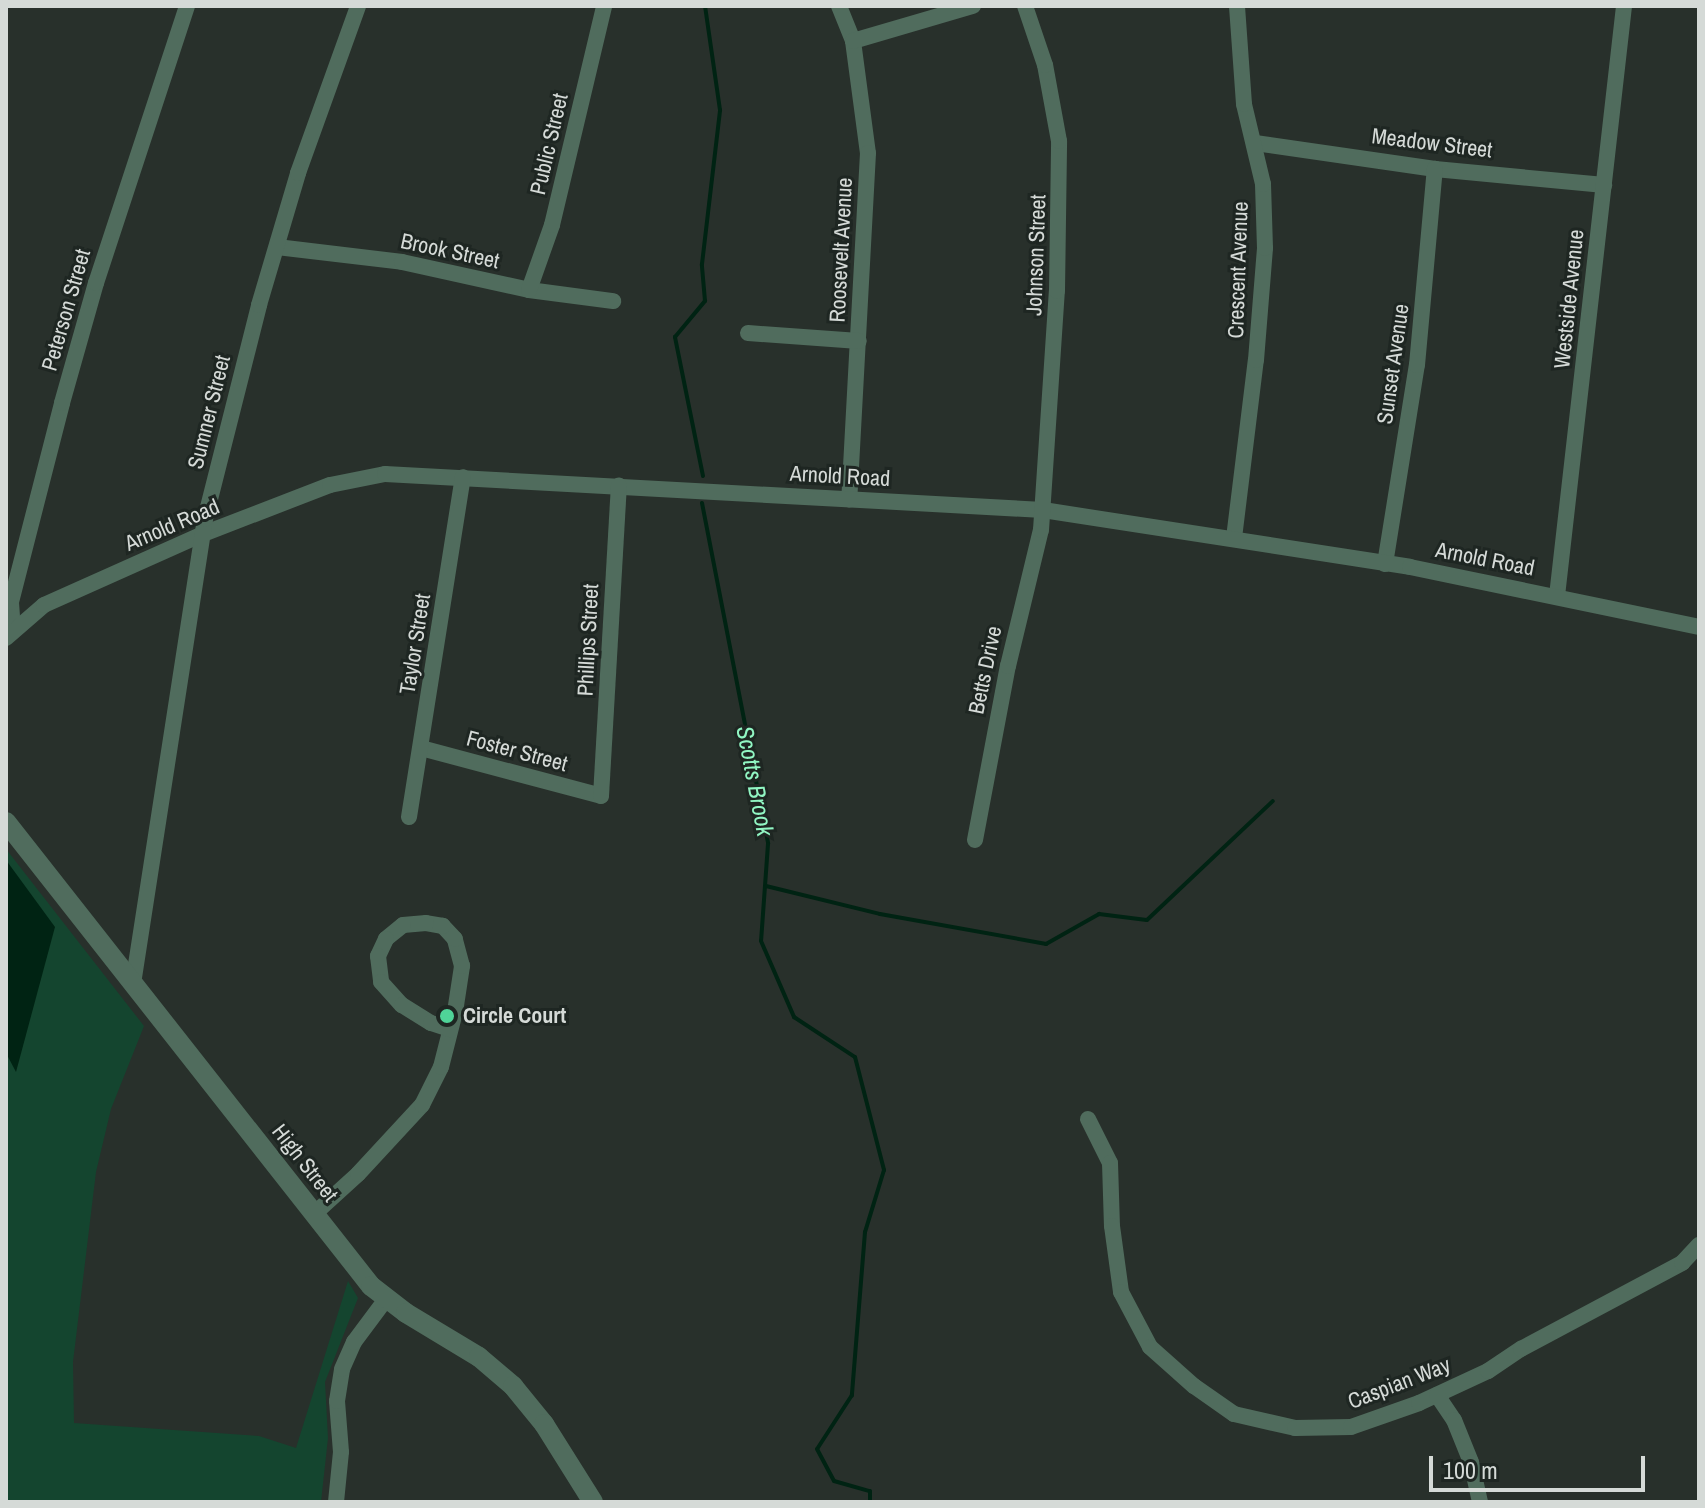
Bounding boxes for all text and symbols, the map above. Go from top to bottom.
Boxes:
street label: Public Street [525,91,573,197]
street label: Meadow Street [1370,123,1494,163]
street label: Roosevelt Avenue [824,176,858,324]
street label: Johnson Street [1021,194,1051,316]
street label: Crescent Avenue [1222,201,1254,339]
street label: Brook Street [398,228,502,274]
street label: Westside Avenue [1549,228,1589,370]
street label: Peterson Street [36,246,96,374]
street label: Sunset Avenue [1371,302,1415,426]
street label: Sumner Street [182,352,236,472]
street label: Arnold Road [789,460,891,492]
street label: Arnold Road [121,493,223,557]
street label: Arnold Road [1433,536,1537,582]
street label: Phillips Street [572,583,604,697]
street label: Taylor Street [394,592,436,696]
street label: Betts Drive [963,624,1007,716]
water label: Scotts Brook [730,723,780,839]
street label: Foster Street [464,725,570,777]
place label: Circle Court [463,1003,566,1029]
marker: Circle Court [438,1007,456,1025]
street label: High Street [267,1119,343,1207]
street label: Caspian Way [1344,1351,1454,1415]
scale bar [1433,1440,1649,1490]
text: 100 m [1443,1454,1498,1486]

